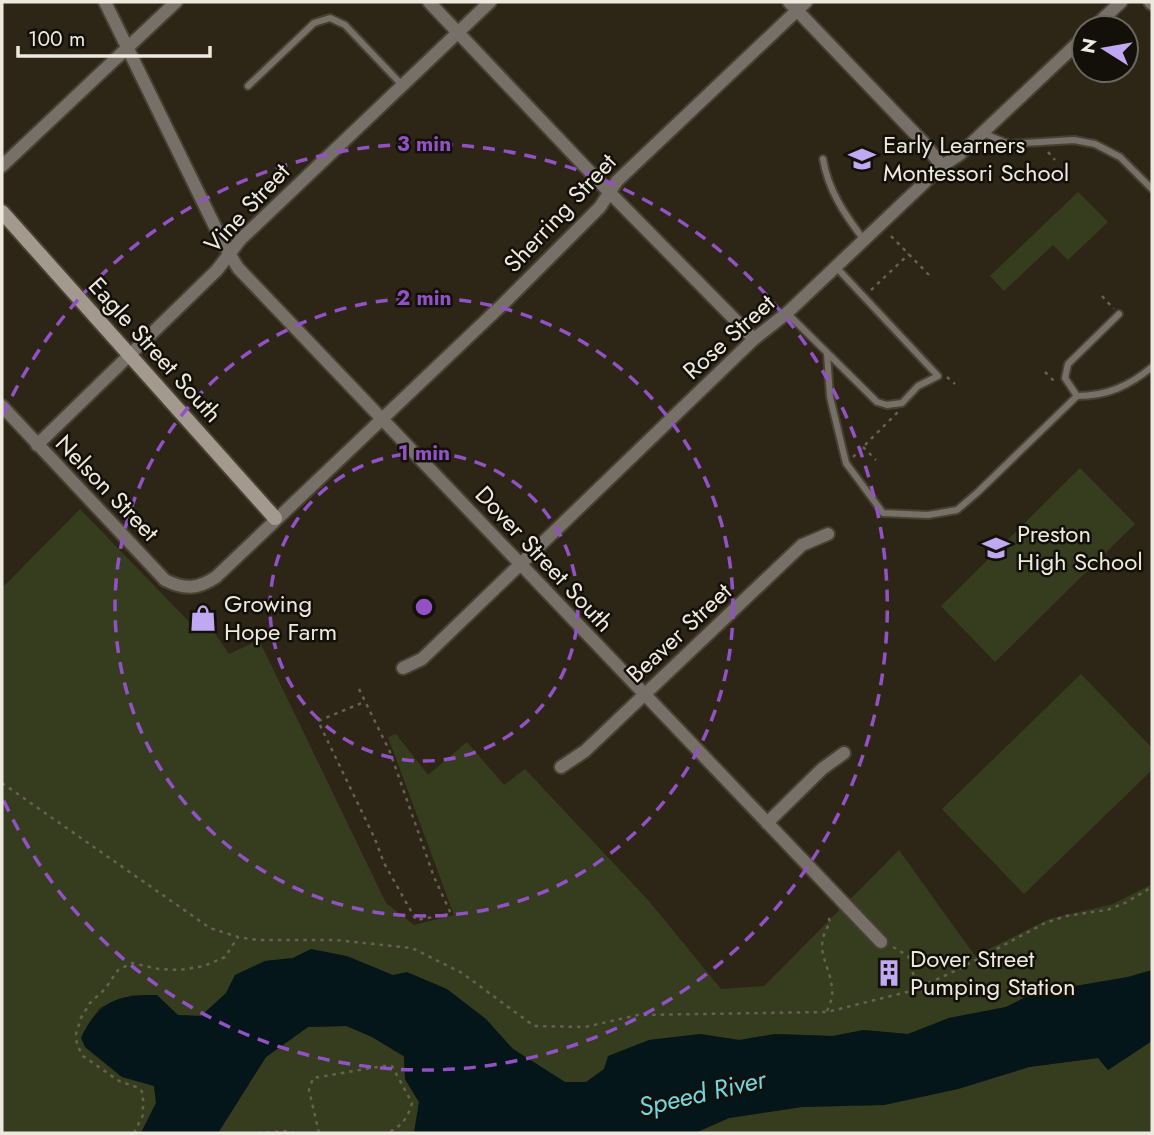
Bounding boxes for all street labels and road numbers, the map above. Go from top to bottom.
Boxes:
street label: Sherring Street [495,145,624,280]
street label: Vine Street [196,155,298,260]
street label: Eagle Street South [80,269,230,430]
street label: Rose Street [675,286,783,387]
street label: Nelson Street [47,426,167,549]
street label: Dover Street South [467,478,622,640]
street label: Beaver Street [618,575,739,691]

